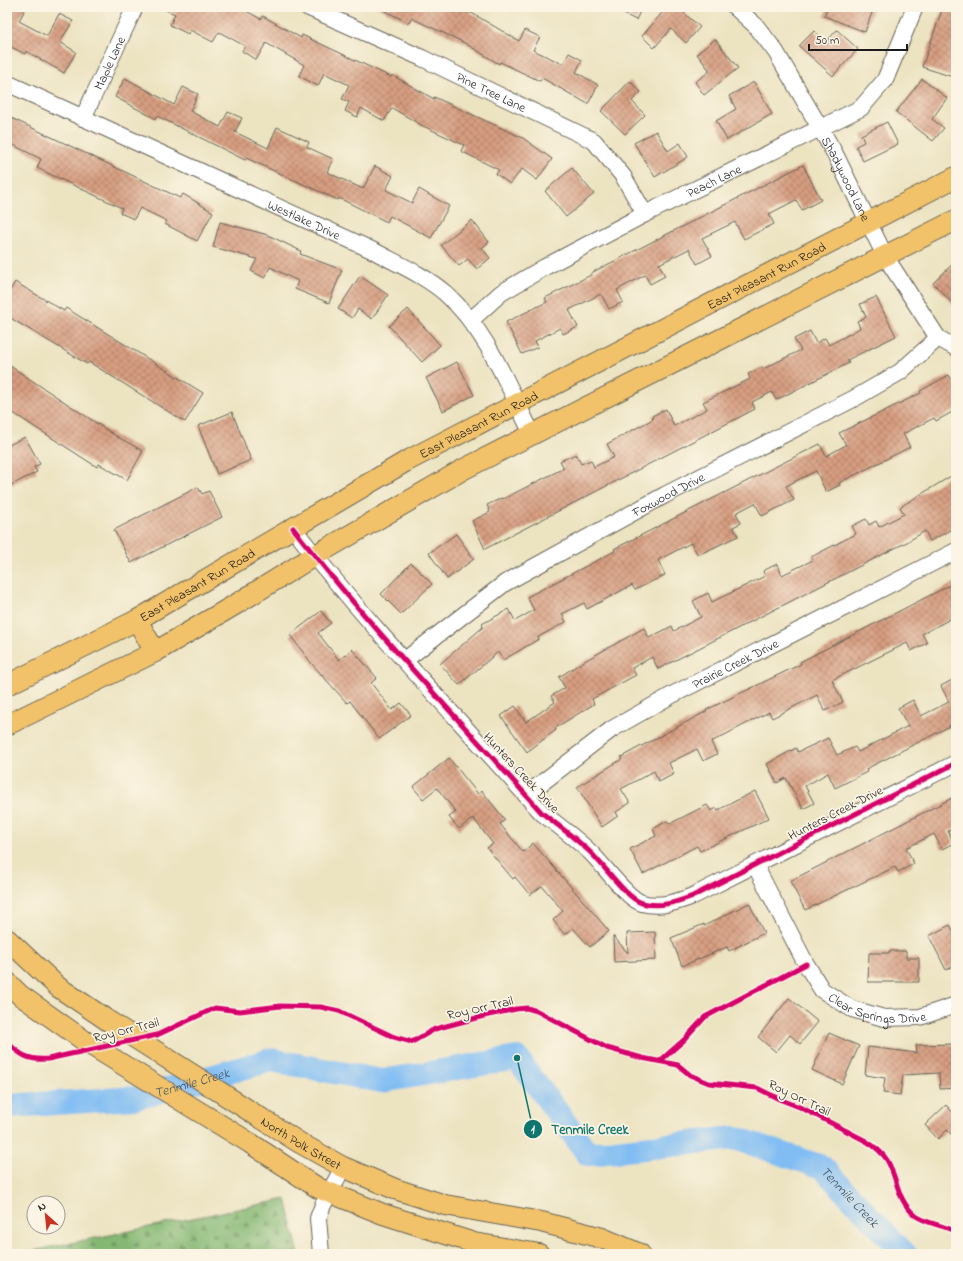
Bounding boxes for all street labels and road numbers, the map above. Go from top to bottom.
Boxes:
street label: Maple Lane [90,33,131,93]
street label: Pine Tree Lane [453,68,529,118]
street label: Shadywood Lane [816,133,875,225]
street label: Peach Lane [684,160,745,203]
street label: Westlake Drive [264,196,343,245]
street label: East Pleasant Run Road [704,238,830,315]
street label: East Pleasant Run Road [416,387,542,464]
street label: Foxwood Drive [628,468,708,523]
street label: East Pleasant Run Road [136,544,260,627]
street label: Prairie Creek Drive [689,634,782,694]
street label: Hunters Creek Drive [478,728,564,818]
street label: Hunters Creek Drive [785,781,887,845]
street label: Clear Springs Drive [824,988,929,1030]
street label: Roy Orr Trail [445,992,515,1026]
street label: Roy Orr Trail [91,1013,162,1049]
street label: Roy Orr Trail [764,1075,834,1123]
street label: North Polk Street [257,1113,345,1175]

